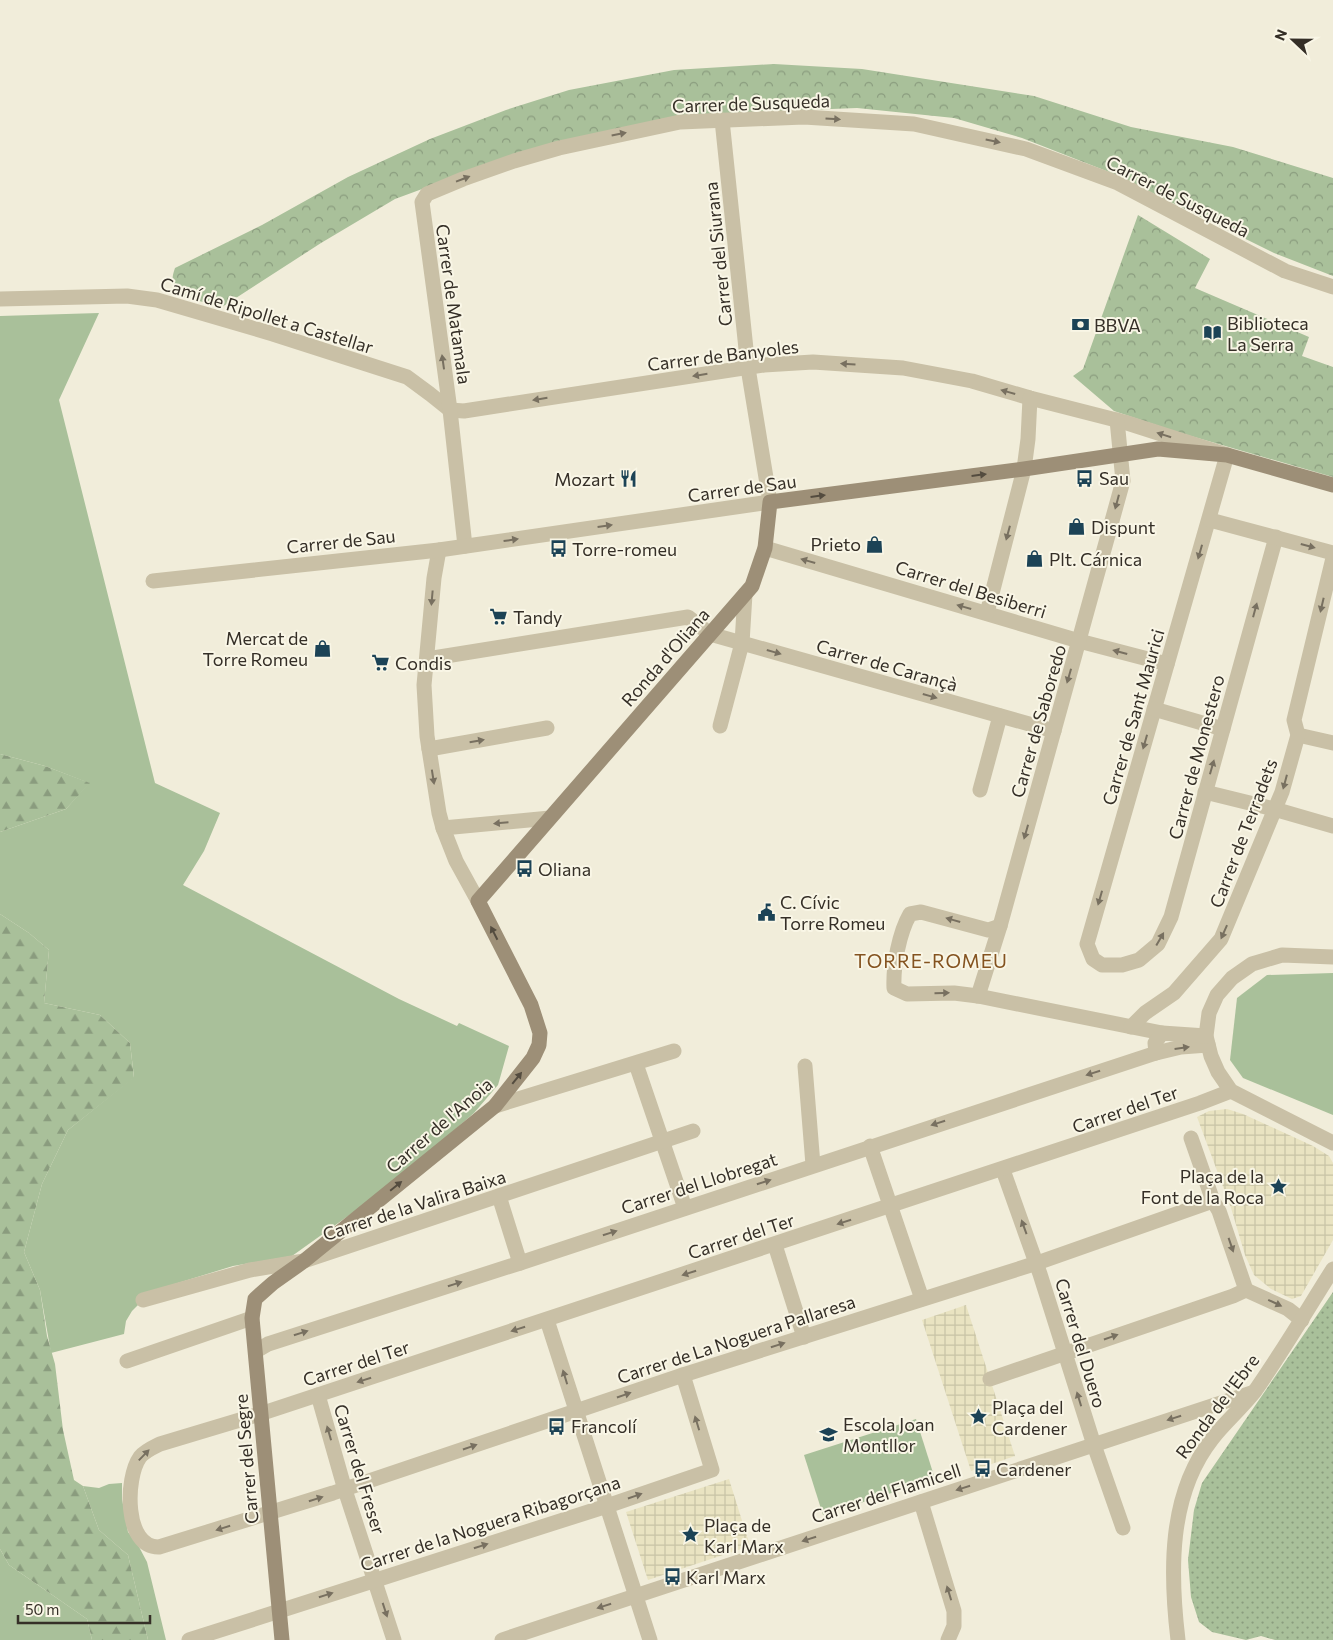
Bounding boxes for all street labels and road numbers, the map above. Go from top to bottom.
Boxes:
street label: Carrer de Susqueda [672,89,830,117]
street label: Carrer de Susqueda [1103,150,1253,242]
street label: Carrer del Siurana [699,181,737,327]
street label: Carrer de Matamala [432,222,476,386]
street label: Camí de Ripollet a Castellar [158,272,376,358]
street label: Carrer de Banyoles [646,335,800,375]
street label: Carrer de Sau [686,470,798,506]
street label: Carrer de Sau [285,524,397,558]
street label: Carrer del Besiberri [893,556,1049,622]
street label: Ronda d'Oliana [616,603,714,711]
street label: Carrer de Sant Maurici [1097,626,1169,808]
street label: Carrer de Carançà [814,634,960,696]
street label: Carrer de Saboredo [1006,642,1070,800]
street label: Carrer de Monestero [1163,672,1229,842]
street label: Carrer de Terradets [1204,755,1282,911]
street label: Carrer de l'Anoia [381,1073,497,1177]
street label: Carrer del Ter [1069,1081,1181,1137]
street label: Carrer del Llobregat [618,1147,780,1219]
street label: Carrer de la Valira Baixa [320,1165,508,1245]
street label: Carrer del Ter [685,1208,797,1264]
street label: Carrer del Duero [1051,1276,1111,1410]
street label: Carrer de La Noguera Pallaresa [614,1290,858,1388]
street label: Carrer del Ter [300,1335,412,1391]
street label: Ronda de l'Ebre [1171,1349,1263,1463]
street label: Carrer del Segre [229,1393,263,1525]
street label: Carrer del Freser [330,1401,390,1537]
street label: Carrer del Flamicell [808,1458,964,1528]
street label: Carrer de la Noguera Ribagorçana [357,1470,623,1576]

